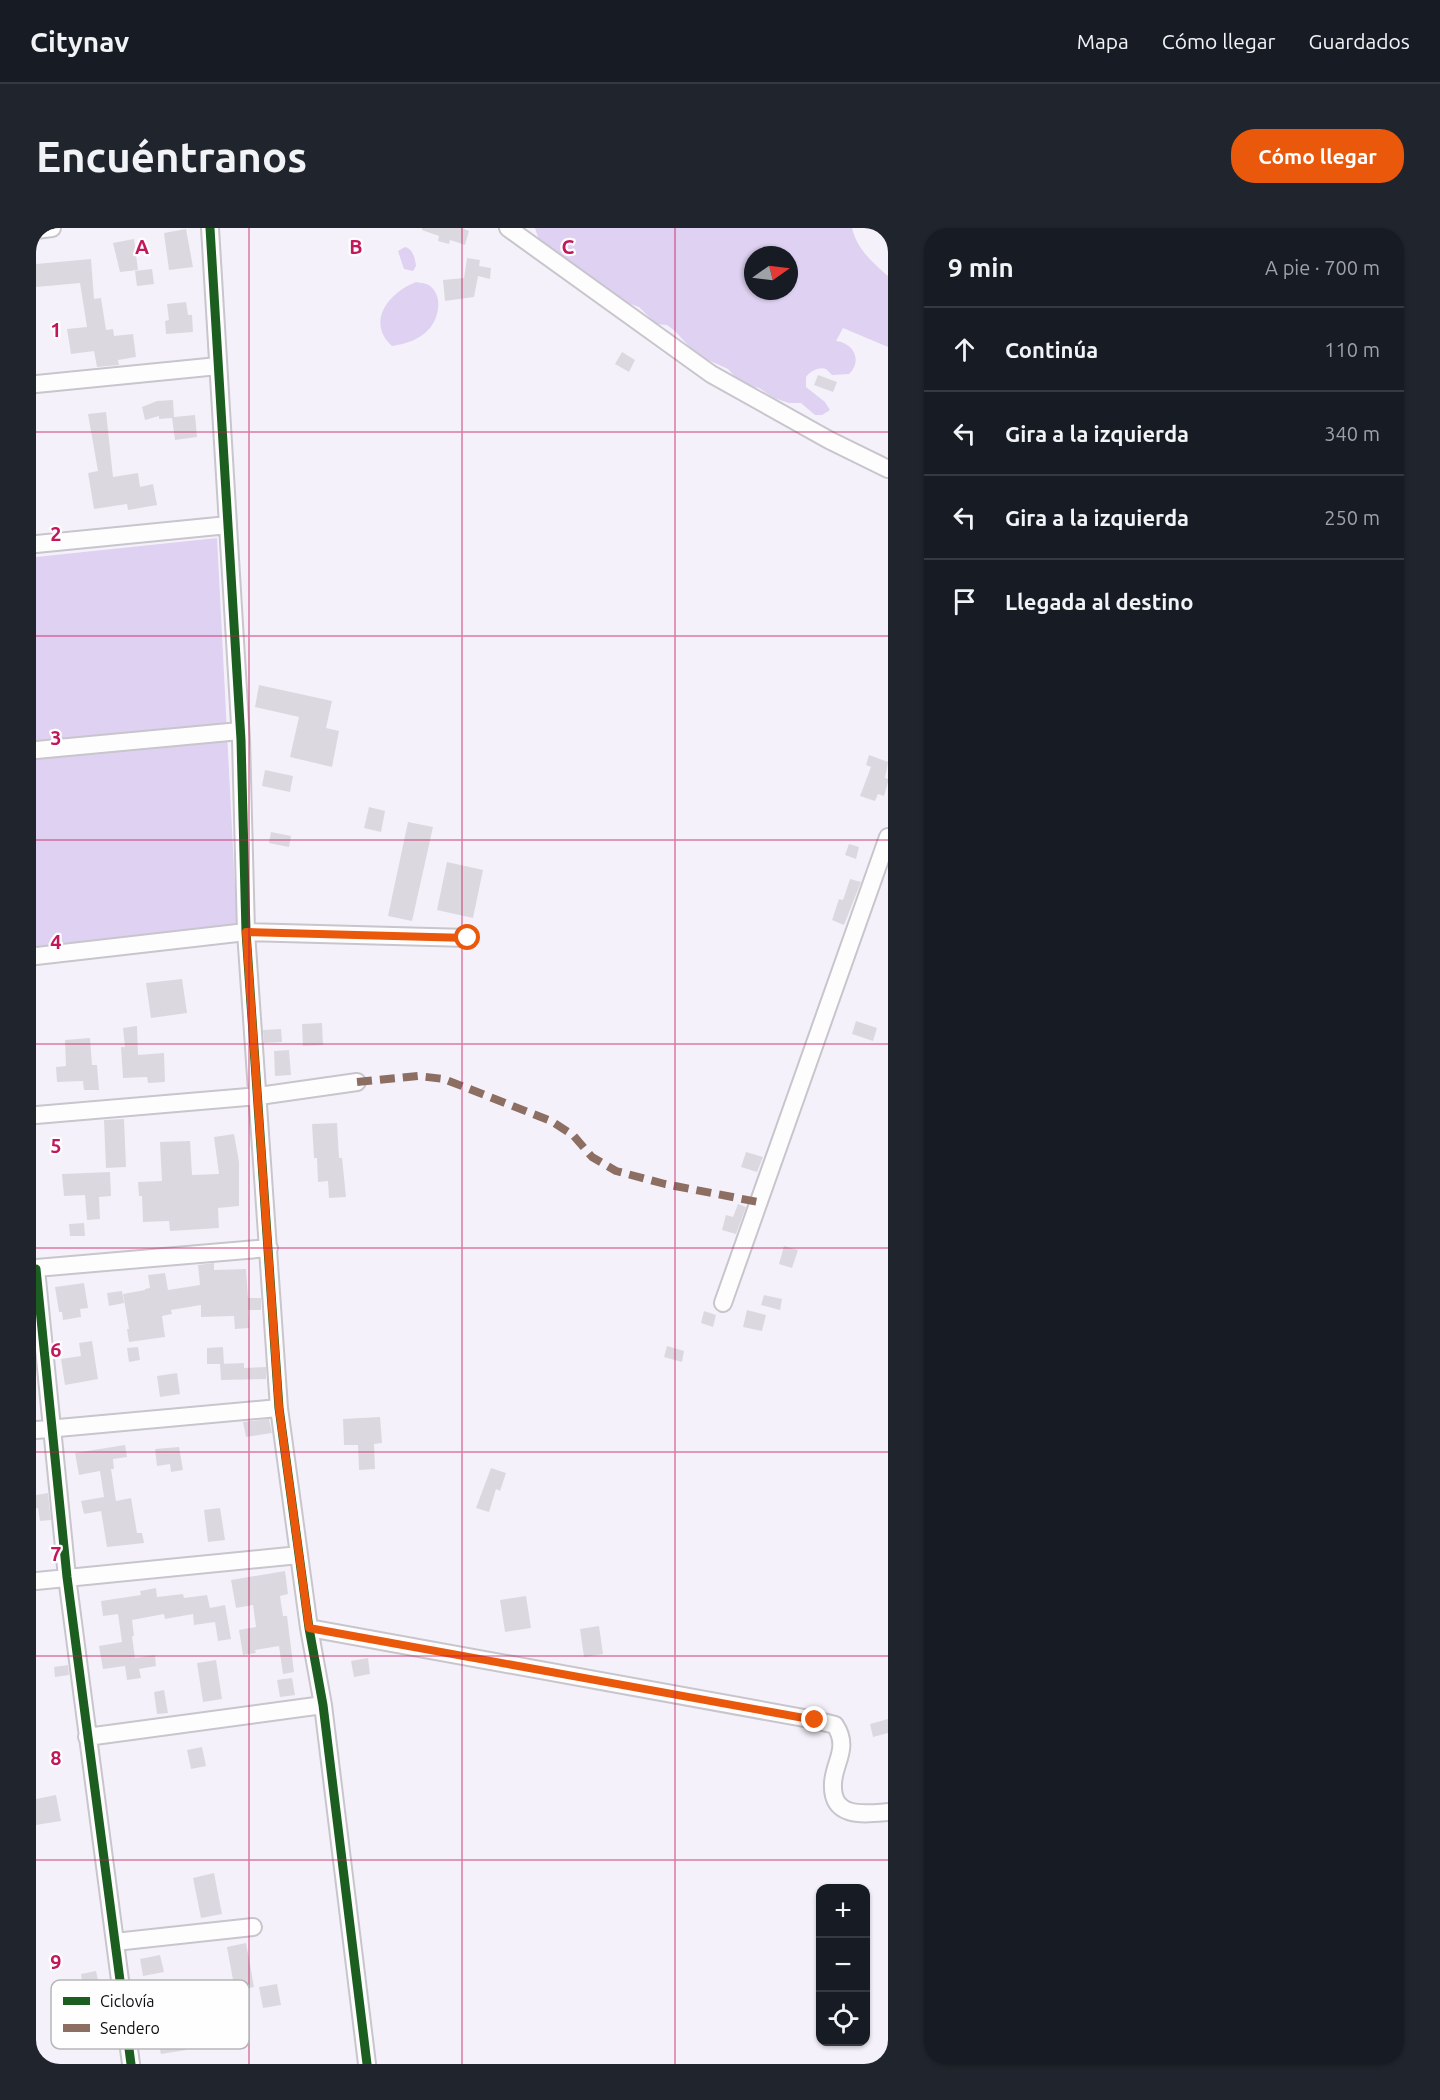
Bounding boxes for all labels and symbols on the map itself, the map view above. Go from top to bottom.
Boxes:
text: A [135,235,149,258]
text: B [349,235,363,258]
text: C [562,235,575,258]
north arrow [744,246,798,300]
text: 1 [50,318,62,341]
text: 2 [50,522,62,545]
text: 3 [50,726,62,749]
route start [454,924,480,950]
text: 4 [50,930,62,953]
text: 5 [50,1134,62,1157]
text: 6 [50,1338,62,1361]
text: 7 [50,1542,62,1565]
route end [801,1706,827,1732]
text: 8 [50,1746,62,1769]
text: 9 [50,1950,62,1973]
legend [51,1980,249,2049]
text: Ciclovía [100,1992,155,2010]
text: Sendero [100,2019,160,2037]

